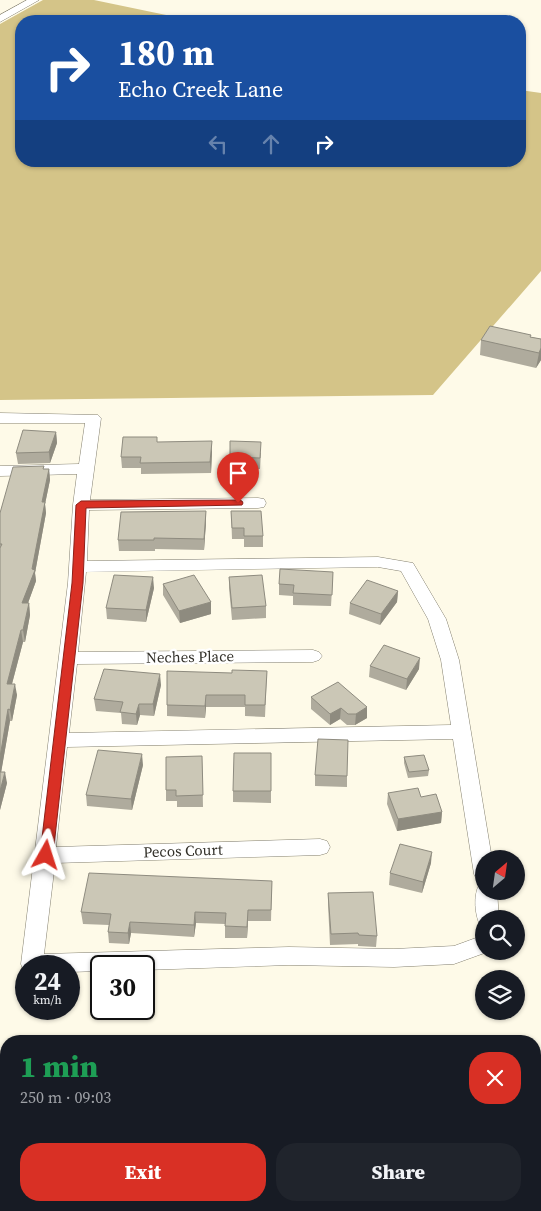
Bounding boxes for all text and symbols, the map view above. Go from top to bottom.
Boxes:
text: 180 m [118,29,214,77]
icon: right [35,35,100,100]
text: Echo Creek Lane [118,74,283,104]
icon: left [204,130,232,158]
icon: ahead [257,130,285,158]
icon: right [310,130,338,158]
pin [217,452,259,503]
icon: arrive [224,459,252,487]
street label: Neches Place [146,645,235,668]
position arrow [19,828,71,880]
street label: Pecos Court [143,839,223,862]
north arrow [475,850,525,900]
map controls [475,850,525,1020]
button: search [475,910,525,960]
speed limit sign: 30 [90,955,155,1020]
text: 24 [34,964,61,998]
button: layers [475,970,525,1020]
text: km/h [33,992,62,1008]
text: 1 min [20,1046,98,1087]
button: close [469,1052,521,1104]
text: 250 m · 09:03 [20,1086,111,1108]
button: Exit [20,1143,266,1201]
button: Share [276,1143,521,1201]

